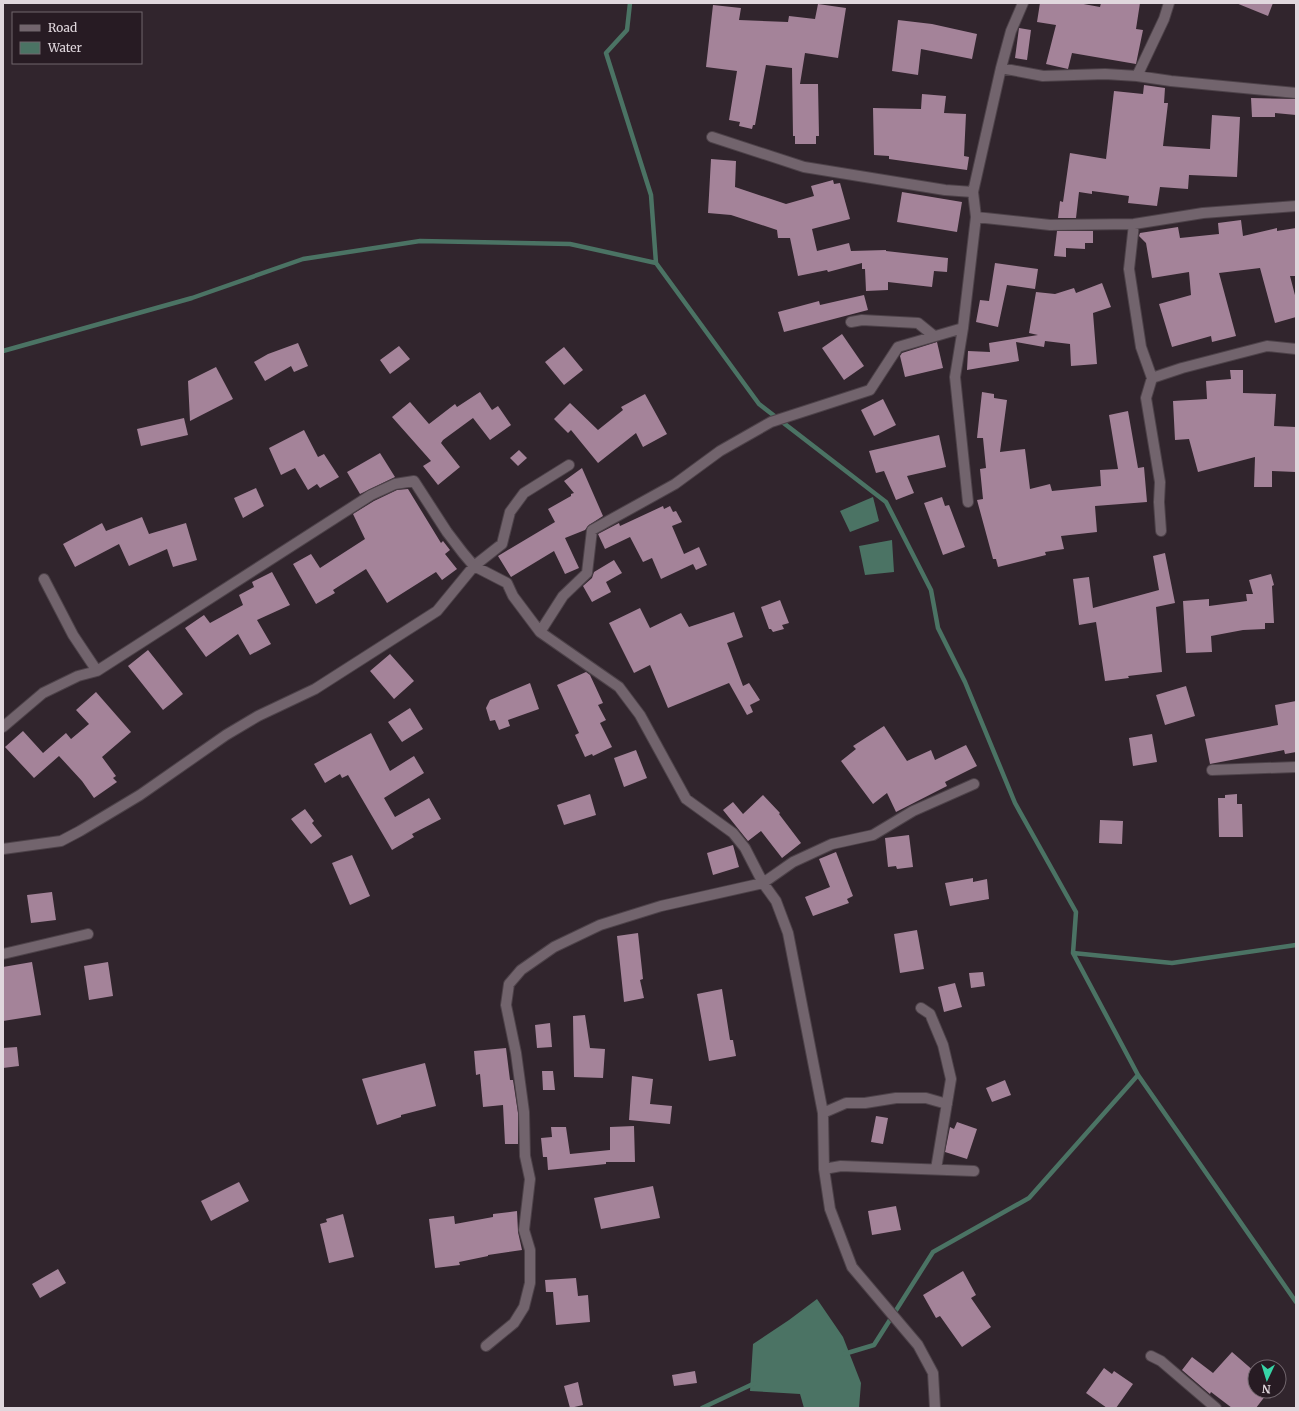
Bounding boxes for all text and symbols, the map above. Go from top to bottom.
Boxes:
legend [12,12,142,64]
text: Road [48,20,77,35]
text: Water [47,40,83,55]
north arrow [1247,1359,1287,1399]
text: N [1261,1382,1271,1396]

